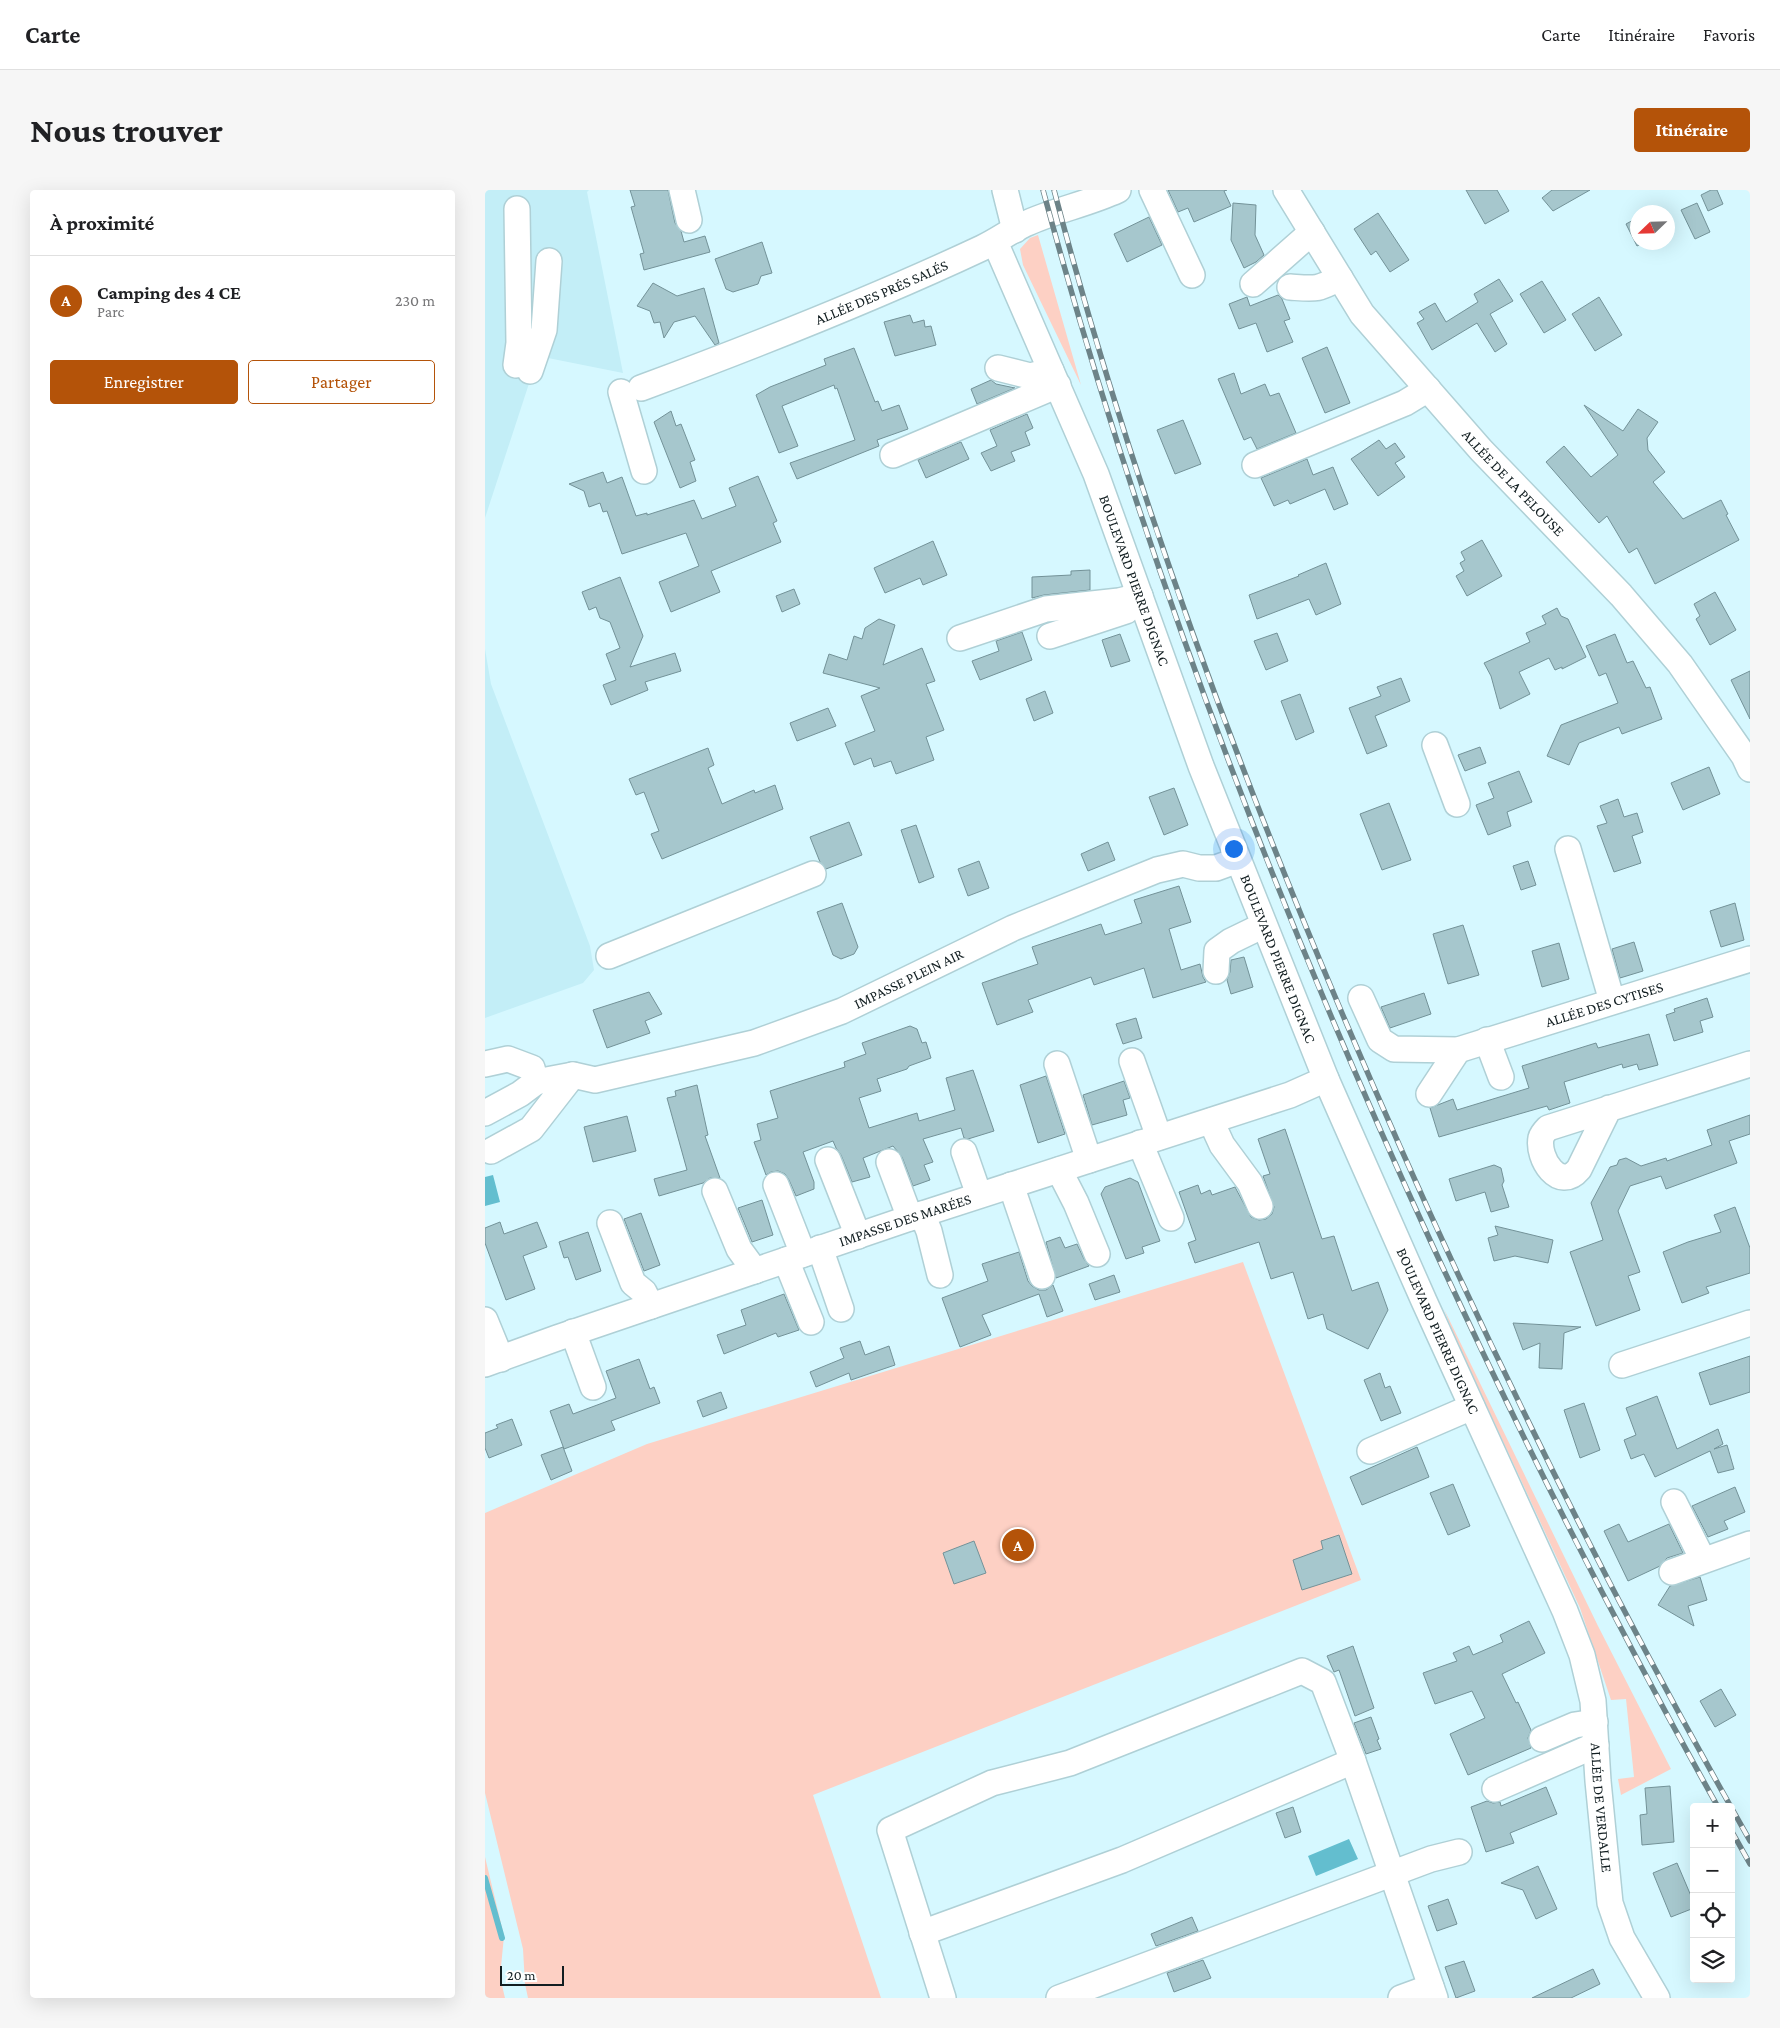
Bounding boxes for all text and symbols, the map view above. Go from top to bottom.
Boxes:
text: Carte [25,21,80,48]
text: Carte [1541,25,1580,45]
text: Itinéraire [1608,25,1675,45]
text: Favoris [1703,25,1755,45]
button: Itinéraire [1634,108,1750,152]
text: Nous trouver [30,111,223,150]
north arrow [1630,205,1675,250]
text: À proximité [50,211,154,235]
street label: ALLÉE DES PRÉS SALÉS [813,257,950,328]
text: Camping des 4 CE [97,282,241,303]
text: A [61,292,71,309]
text: 230 m [395,292,435,309]
text: Parc [97,303,124,320]
button: Enregistrer [50,360,238,404]
button: Partager [248,360,435,404]
street label: ALLÉE DE LA PELOUSE [1459,426,1567,539]
street label: BOULEVARD PIERRE DIGNAC [1096,493,1172,668]
your location [1221,836,1247,862]
street label: BOULEVARD PIERRE DIGNAC [1237,872,1319,1046]
street label: IMPASSE PLEIN AIR [851,945,966,1012]
street label: ALLÉE DES CYTISES [1544,979,1665,1030]
street label: IMPASSE DES MARÉES [837,1191,973,1250]
street label: BOULEVARD PIERRE DIGNAC [1394,1246,1482,1416]
pin: A [1002,1526,1034,1564]
street label: ALLÉE DE VERDALLE [1588,1742,1615,1873]
map controls [1690,1803,1735,1983]
button: + [1690,1803,1735,1848]
button: − [1690,1848,1735,1893]
button: locate [1690,1893,1735,1938]
button: layers [1690,1938,1735,1983]
scale bar [500,1963,564,1986]
text: 20 m [507,1967,535,1983]

